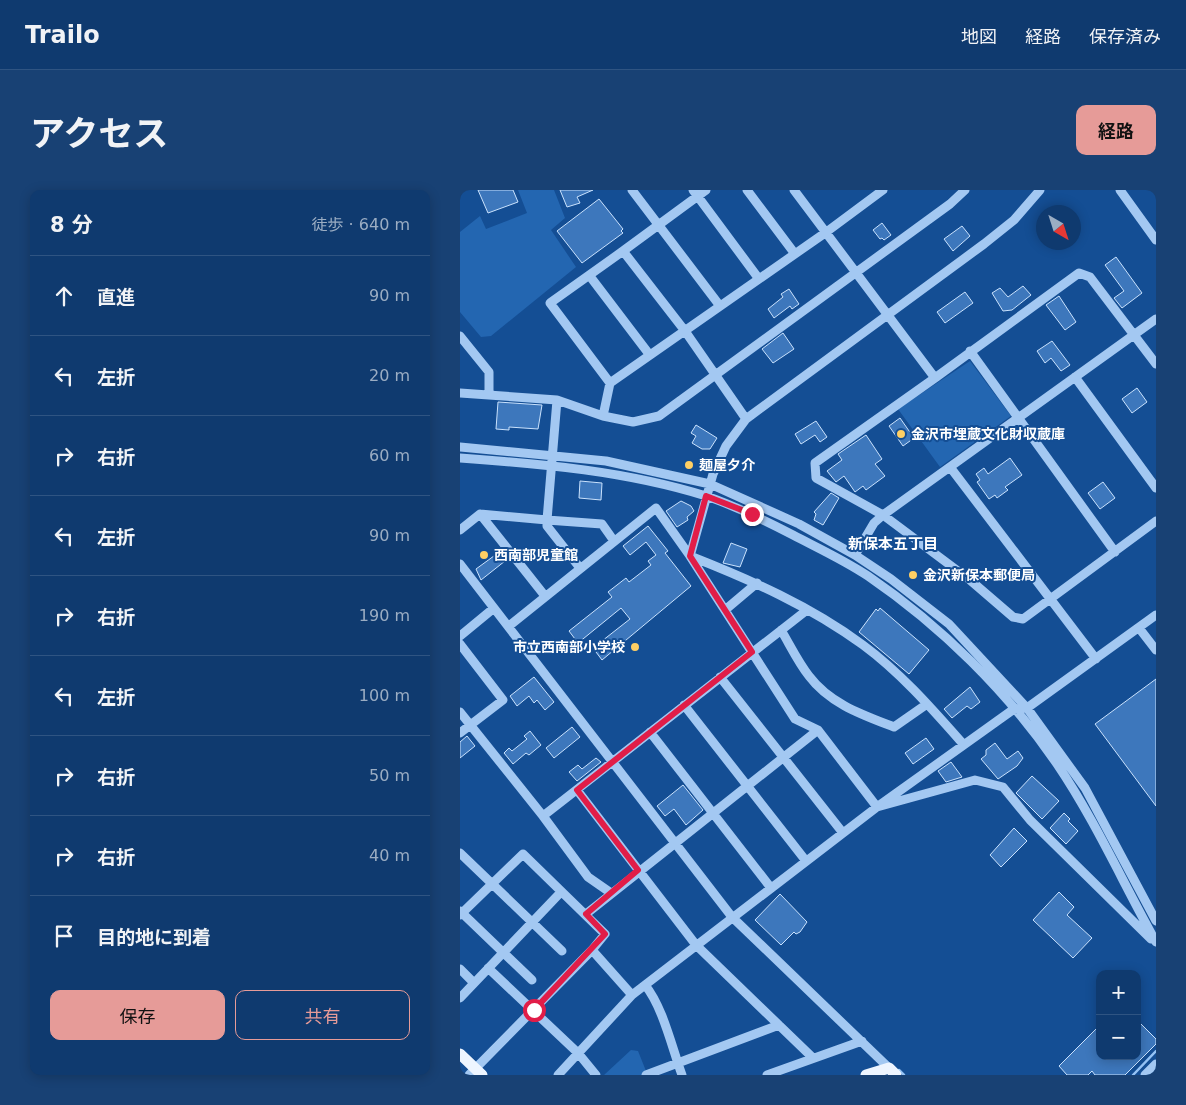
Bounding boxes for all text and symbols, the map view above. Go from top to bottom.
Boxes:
text: Trailo [25,21,100,49]
text: 地図 [961,26,997,47]
text: 経路 [1025,26,1061,47]
text: 保存済み [1089,26,1161,47]
button: 経路 [1076,105,1156,155]
text: アクセス [30,114,168,154]
north arrow [1036,205,1081,250]
text: 8 分 [50,213,93,237]
text: 徒歩 · 640 m [312,215,410,234]
icon: ahead [50,282,78,310]
text: 直進 [97,286,135,308]
text: 90 m [369,286,410,305]
icon: left [50,362,78,390]
text: 左折 [97,366,135,388]
text: 20 m [369,366,410,385]
place label: 金沢市埋蔵文化財収蔵庫 [911,426,1065,442]
marker: 金沢市埋蔵文化財収蔵庫 [895,428,907,440]
icon: right [50,442,78,470]
text: 右折 [97,446,135,468]
text: 60 m [369,446,410,465]
place label: 麺屋夕介 [699,457,756,473]
marker: 麺屋夕介 [683,459,695,471]
route end [741,503,764,526]
icon: left [50,522,78,550]
text: 左折 [97,526,135,548]
text: 90 m [369,526,410,545]
district label: 新保本五丁目 [848,535,938,553]
place label: 西南部児童館 [494,547,578,563]
marker: 西南部児童館 [478,549,490,561]
place label: 金沢新保本郵便局 [923,567,1035,583]
marker: 金沢新保本郵便局 [907,569,919,581]
icon: right [50,602,78,630]
text: 右折 [97,606,135,628]
text: 190 m [359,606,410,625]
place label: 市立西南部小学校 [513,639,625,655]
marker: 市立西南部小学校 [629,641,641,653]
icon: left [50,682,78,710]
text: 左折 [97,686,135,708]
text: 100 m [359,686,410,705]
icon: right [50,762,78,790]
text: 右折 [97,766,135,788]
text: 50 m [369,766,410,785]
icon: right [50,842,78,870]
text: 右折 [97,846,135,868]
text: 40 m [369,846,410,865]
icon: arrive [50,922,78,950]
text: 目的地に到着 [97,926,211,948]
map controls [1096,970,1141,1060]
button: + [1096,970,1141,1015]
button: 保存 [50,990,225,1040]
button: 共有 [235,990,410,1040]
route start [523,999,546,1022]
button: − [1096,1015,1141,1060]

